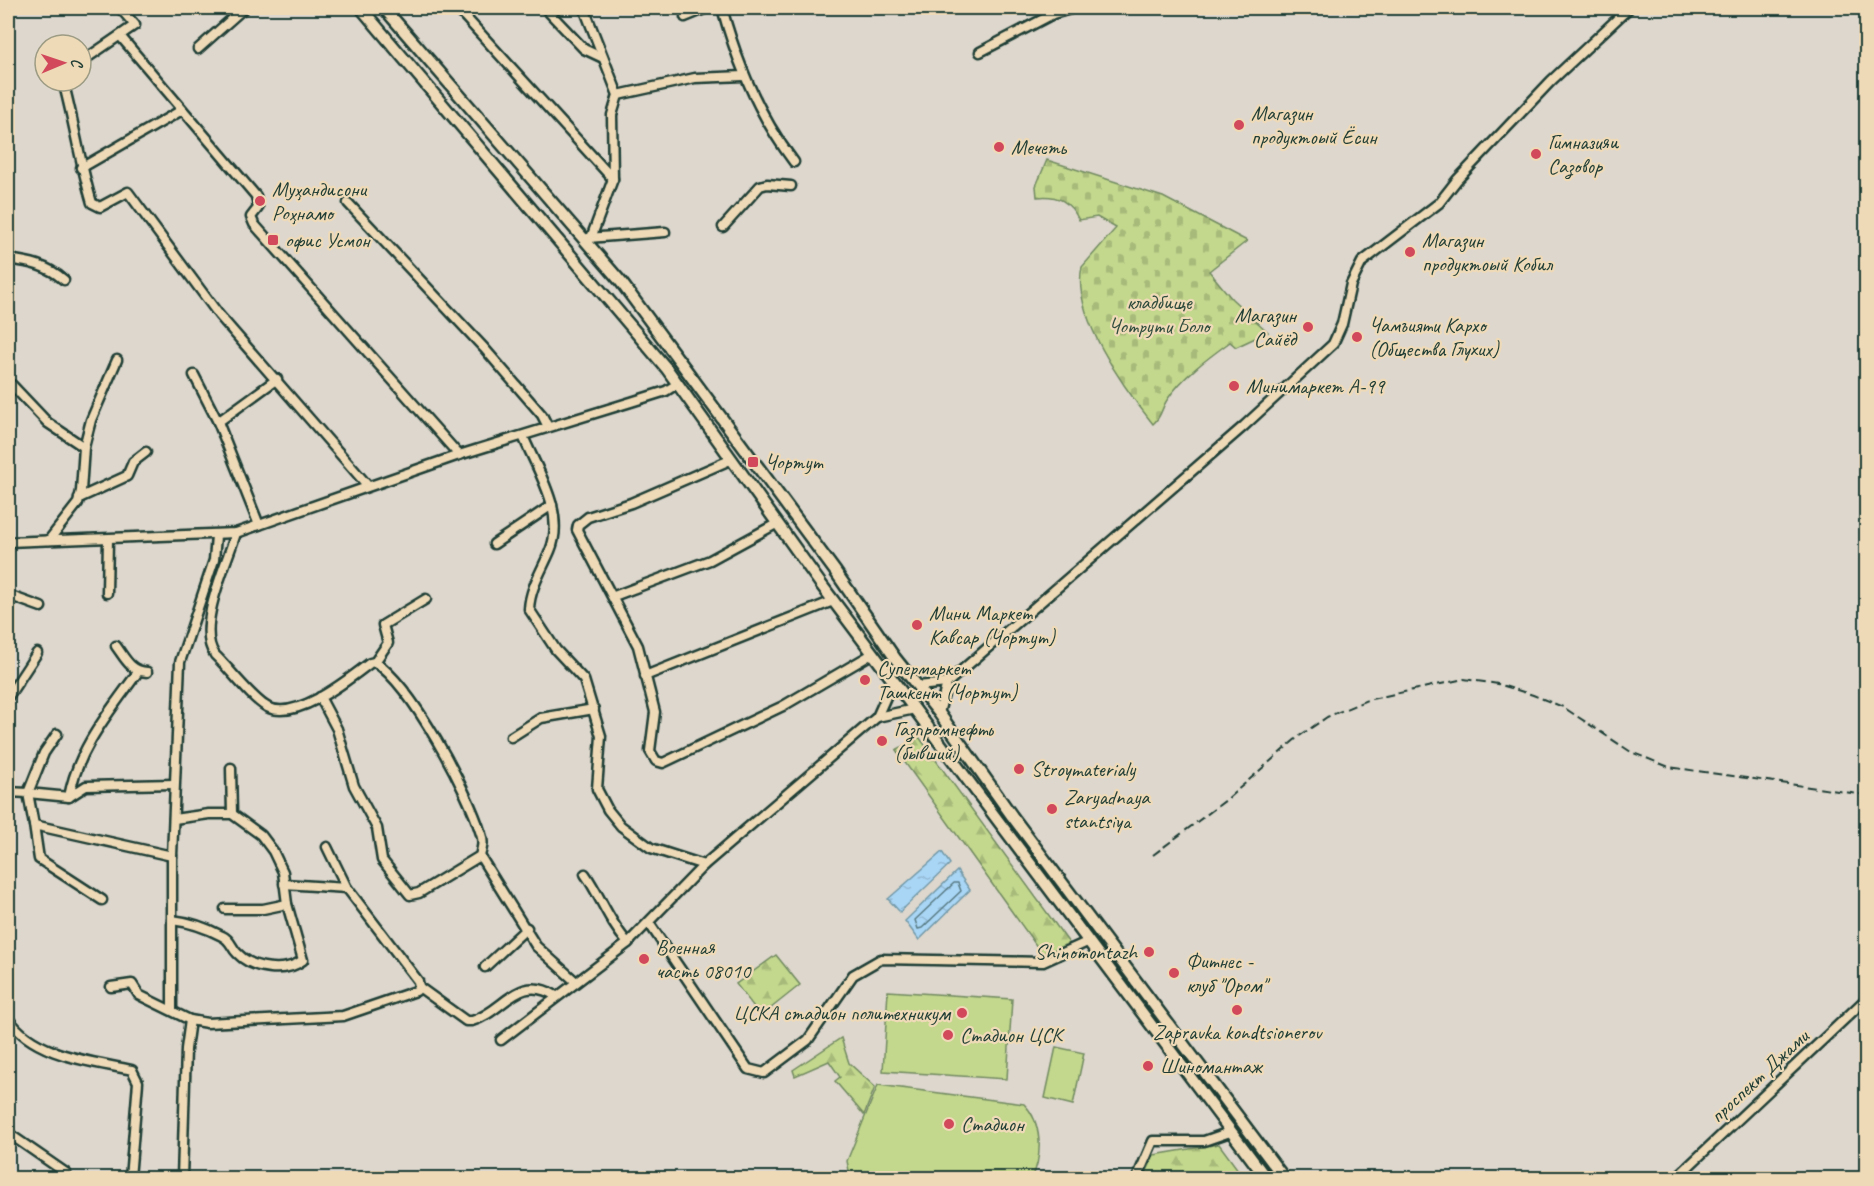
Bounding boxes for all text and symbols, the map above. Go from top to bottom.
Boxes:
north arrow [33,33,93,93]
text: С [67,58,87,69]
place label: Магазин продуктоый Ёсин [1251,100,1378,150]
marker: Магазин продуктоый Ёсин [1232,118,1246,132]
place label: Гимназияи Сазовор [1548,129,1620,180]
place label: Мечеть [1011,134,1068,160]
marker: Мечеть [992,140,1006,154]
marker: Гимназияи Сазовор [1529,147,1543,161]
place label: Муҳандисони Роҳнамо [272,176,368,226]
marker: Муҳандисони Роҳнамо [253,194,267,208]
place label: офис Усмон [285,227,371,253]
place label: Магазин продуктоый Кобил [1422,227,1554,277]
marker: офис Усмон [266,233,280,247]
marker: Магазин продуктоый Кобил [1403,245,1417,259]
park label: кладбище Чотрути Боло [1109,289,1212,339]
place label: Магазин Сайёд [1235,302,1299,352]
place label: Чамъияти Кархо (Общества Глухих) [1369,312,1500,362]
marker: Магазин Сайёд [1301,320,1315,334]
marker: Чамъияти Кархо (Общества Глухих) [1350,330,1364,344]
place label: Минимаркет А-99 [1246,373,1386,399]
marker: Минимаркет А-99 [1227,379,1241,393]
place label: Чортут [765,449,824,475]
marker: Чортут [746,455,760,469]
place label: Мини Маркет Кавсар (Чортут) [929,600,1056,650]
marker: Мини Маркет Кавсар (Чортут) [910,618,924,632]
place label: Супермаркет Ташкент (Чортут) [877,655,1018,705]
marker: Супермаркет Ташкент (Чортут) [858,673,872,687]
place label: Газпромнефть (бывший) [894,716,994,766]
marker: Газпромнефть (бывший) [875,734,889,748]
place label: Stroymaterialy [1031,756,1137,782]
marker: Stroymaterialy [1012,762,1026,776]
place label: Zaryadnaya stantsiya [1064,784,1151,834]
marker: Zaryadnaya stantsiya [1045,802,1059,816]
place label: Военная часть 08010 [656,934,752,984]
place label: Shinomontazh [1035,939,1138,965]
marker: Shinomontazh [1142,945,1156,959]
place label: Фитнес - клуб "Ором" [1186,948,1271,998]
marker: Военная часть 08010 [637,952,651,966]
marker: Фитнес - клуб "Ором" [1167,966,1181,980]
place label: ЦСКА стадион политехникум [733,1000,952,1026]
marker: Zapravka kondtsionerov [1230,1003,1244,1017]
marker: ЦСКА стадион политехникум [955,1006,969,1020]
place label: Zapravka kondtsionerov [1153,1019,1323,1045]
place label: Стадион ЦСК [960,1022,1066,1048]
street label: проспект Джами [1704,1023,1815,1128]
marker: Стадион ЦСК [941,1028,955,1042]
place label: Шиномантаж [1160,1053,1264,1079]
marker: Шиномантаж [1141,1059,1155,1073]
place label: Стадион [961,1111,1025,1137]
marker: Стадион [942,1117,956,1131]

